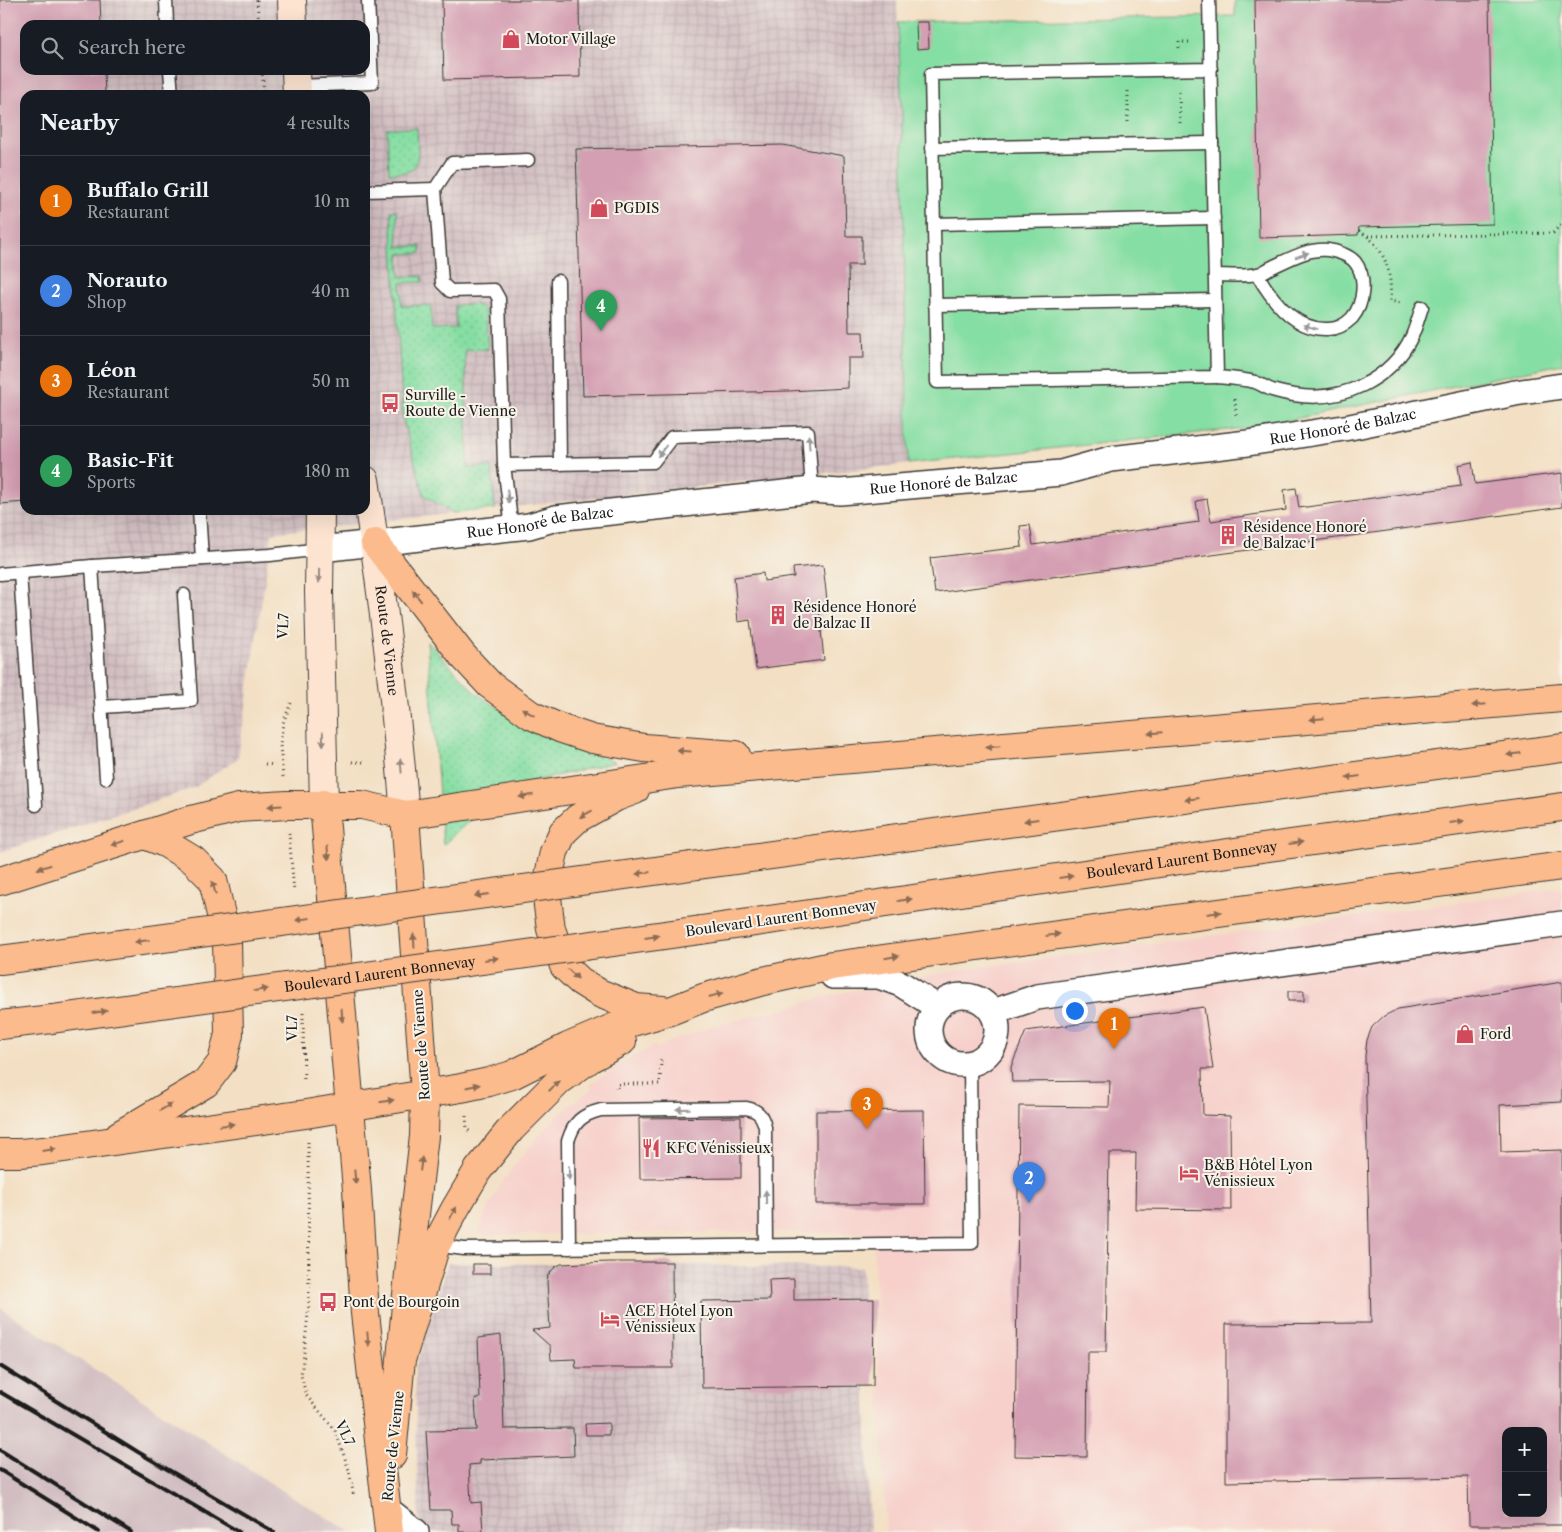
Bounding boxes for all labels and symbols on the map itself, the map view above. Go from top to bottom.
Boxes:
shop icon: Motor Village [500,28,522,50]
place label: Motor Village [526,30,616,48]
shop icon: PGDIS [588,197,610,219]
place label: PGDIS [614,199,659,217]
one-way arrow [1295,251,1310,259]
pin: 4 [585,290,617,331]
one-way arrow [1303,323,1318,331]
place label: Surville - Route de Vienne [405,386,516,420]
bus stop icon: Surville - Route de Vienne [379,392,401,414]
street label: Rue Honoré de Balzac [1268,405,1418,448]
one-way arrow [805,433,813,449]
one-way arrow [657,444,667,457]
street label: Rue Honoré de Balzac [869,468,1018,498]
one-way arrow [504,489,512,505]
street label: Rue Honoré de Balzac [466,503,615,542]
place label: Résidence Honoré de Balzac I [1243,518,1367,552]
building icon: Résidence Honoré de Balzac I [1217,524,1239,546]
one-way arrow [315,568,323,584]
street label: Route de Vienne [371,584,403,697]
one-way arrow [411,590,422,603]
place label: Résidence Honoré de Balzac II [793,598,917,632]
building icon: Résidence Honoré de Balzac II [767,604,789,626]
street label: VL7 [274,613,292,640]
one-way arrow [1470,701,1486,709]
one-way arrow [522,708,535,717]
one-way arrow [1308,715,1324,723]
one-way arrow [1146,729,1162,737]
one-way arrow [319,731,327,747]
one-way arrow [985,743,1001,751]
one-way arrow [676,747,692,755]
one-way arrow [1505,750,1521,758]
one-way arrow [397,758,405,774]
one-way arrow [1344,773,1360,781]
one-way arrow [518,793,534,801]
one-way arrow [1183,795,1199,803]
one-way arrow [267,802,283,810]
one-way arrow [579,809,592,818]
one-way arrow [1022,817,1038,825]
one-way arrow [1449,817,1465,825]
street label: Boulevard Laurent Bonnevay [1085,837,1279,883]
one-way arrow [1288,839,1304,847]
one-way arrow [110,840,125,848]
one-way arrow [324,845,332,861]
one-way arrow [36,863,51,871]
one-way arrow [634,869,650,877]
one-way arrow [1058,872,1074,880]
one-way arrow [210,880,218,895]
one-way arrow [473,891,489,899]
street label: Boulevard Laurent Bonnevay [684,896,878,940]
one-way arrow [897,896,913,904]
one-way arrow [1206,909,1222,917]
one-way arrow [295,915,311,923]
one-way arrow [1045,931,1061,939]
one-way arrow [410,933,418,949]
one-way arrow [645,933,661,941]
one-way arrow [134,937,150,945]
street label: Boulevard Laurent Bonnevay [283,952,477,996]
one-way arrow [884,953,900,961]
one-way arrow [484,954,500,962]
one-way arrow [566,968,578,980]
one-way arrow [253,986,269,994]
street label: Route de Vienne [408,989,434,1101]
one-way arrow [709,990,724,998]
your location [1062,998,1088,1024]
one-way arrow [338,1007,346,1023]
one-way arrow [92,1008,108,1016]
pin: 1 [1098,1008,1130,1049]
street label: VL7 [283,1015,301,1042]
shop icon: Ford [1454,1023,1476,1045]
place label: Ford [1480,1025,1512,1043]
one-way arrow [548,1080,560,1092]
one-way arrow [466,1082,481,1090]
pin: 3 [851,1088,883,1129]
one-way arrow [379,1096,395,1104]
one-way arrow [159,1103,172,1112]
one-way arrow [675,1105,691,1113]
one-way arrow [219,1121,235,1129]
restaurant icon: KFC Vénissieux [640,1137,662,1159]
place label: KFC Vénissieux [666,1139,772,1157]
one-way arrow [41,1146,57,1154]
one-way arrow [417,1156,425,1172]
place label: B&B Hôtel Lyon Vénissieux [1203,1156,1313,1190]
pin: 2 [1013,1162,1045,1203]
hotel icon: B&B Hôtel Lyon Vénissieux [1178,1162,1200,1184]
one-way arrow [565,1165,573,1181]
one-way arrow [352,1169,360,1185]
one-way arrow [762,1188,770,1204]
one-way arrow [449,1205,457,1220]
bus stop icon: Pont de Bourgoin [317,1291,339,1313]
place label: Pont de Bourgoin [343,1293,460,1311]
place label: ACE Hôtel Lyon Vénissieux [624,1302,733,1336]
hotel icon: ACE Hôtel Lyon Vénissieux [599,1308,621,1330]
one-way arrow [364,1331,372,1347]
street label: Route de Vienne [378,1390,408,1502]
street label: VL7 [331,1416,359,1449]

